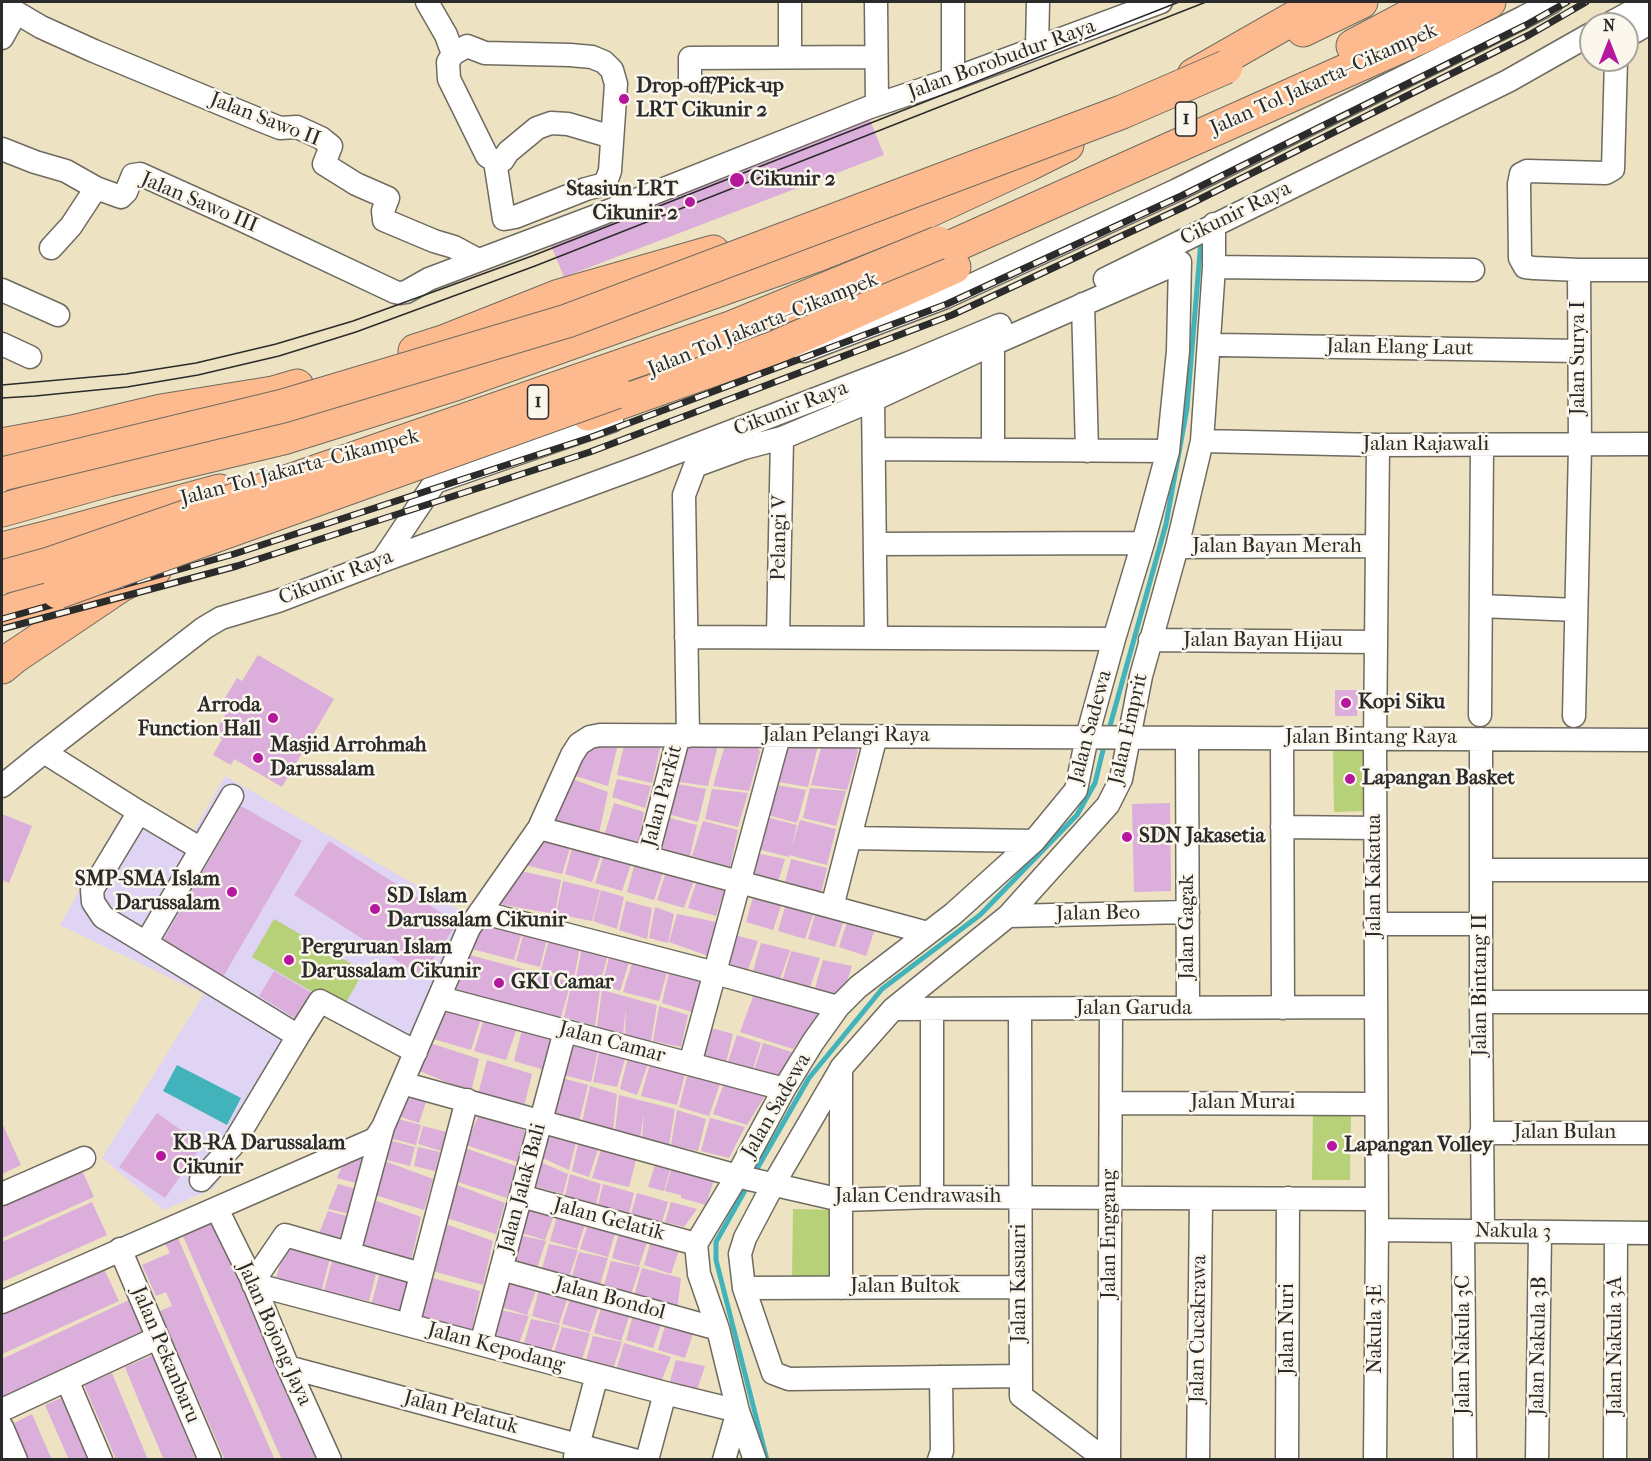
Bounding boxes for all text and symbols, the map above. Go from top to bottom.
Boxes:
north arrow [1579,12,1639,72]
street label: Jalan Borobudur Raya [905,14,1099,106]
text: N [1603,16,1615,35]
street label: Jalan Tol Jakarta–Cikampek [1206,18,1442,142]
place label: Drop-off/Pick-up LRT Cikunir 2 [636,74,784,124]
street label: Jalan Sawo II [206,87,324,153]
marker: Drop-off/Pick-up LRT Cikunir 2 [617,92,631,106]
road number: 1 [1176,102,1196,136]
street label: Jalan Sawo III [137,167,261,239]
place label: Cikunir 2 [750,167,836,193]
marker: Cikunir 2 [728,171,746,189]
street label: Cikunir Raya [1176,176,1296,252]
place label: Stasiun LRT Cikunir 2 [566,177,678,227]
marker: Stasiun LRT Cikunir 2 [683,195,697,209]
street label: Jalan Tol Jakarta–Cikampek [644,267,882,383]
street label: Jalan Surya I [1566,301,1592,415]
street label: Jalan Elang Laut [1326,334,1474,362]
street label: Cikunir Raya [730,376,852,442]
road number: 1 [528,385,548,419]
street label: Jalan Tol Jakarta–Cikampek [178,424,422,512]
street label: Jalan Rajawali [1363,432,1489,458]
street label: Pelangi V [767,495,793,581]
street label: Jalan Bayan Merah [1192,534,1362,560]
street label: Cikunir Raya [275,545,397,611]
street label: Jalan Bayan Hijau [1183,628,1343,654]
street label: Jalan Sadewa [1064,667,1118,787]
street label: Jalan Emprit [1104,671,1154,787]
place label: Kopi Siku [1358,690,1445,716]
place label: Arroda Function Hall [138,693,261,743]
marker: Kopi Siku [1339,696,1353,710]
marker: Arroda Function Hall [266,711,280,725]
street label: Jalan Pelangi Raya [762,723,930,749]
street label: Jalan Bintang Raya [1285,725,1457,751]
place label: Masjid Arrohmah Darussalam [270,733,427,783]
street label: Jalan Parkit [637,742,689,850]
marker: Masjid Arrohmah Darussalam [251,751,265,765]
place label: Lapangan Basket [1362,766,1515,792]
marker: Lapangan Basket [1343,772,1357,786]
street label: Jalan Kakatua [1362,814,1388,938]
place label: SDN Jakasetia [1139,824,1265,850]
marker: SDN Jakasetia [1120,830,1134,844]
place label: SMP-SMA Islam Darussalam [75,867,220,917]
street label: Jalan Gagak [1175,874,1201,980]
place label: SD Islam Darussalam Cikunir [387,884,567,934]
marker: SMP-SMA Islam Darussalam [225,885,239,899]
street label: Jalan Beo [1056,901,1140,927]
marker: SD Islam Darussalam Cikunir [368,902,382,916]
street label: Jalan Bintang II [1468,914,1494,1056]
place label: Perguruan Islam Darussalam Cikunir [301,935,481,985]
marker: Perguruan Islam Darussalam Cikunir [282,953,296,967]
place label: GKI Camar [511,970,614,996]
marker: GKI Camar [492,976,506,990]
street label: Jalan Garuda [1076,996,1192,1022]
street label: Jalan Camar [556,1017,668,1069]
street label: Jalan Sadewa [737,1049,817,1163]
street label: Jalan Murai [1190,1090,1296,1116]
street label: Jalan Bulan [1514,1120,1616,1146]
street label: Jalan Jalak Bali [494,1121,552,1255]
place label: KB-RA Darussalam Cikunir [173,1131,346,1181]
place label: Lapangan Volley [1344,1133,1493,1159]
marker: Lapangan Volley [1325,1139,1339,1153]
marker: KB-RA Darussalam Cikunir [154,1149,168,1163]
street label: Jalan Enggang [1097,1169,1123,1299]
street label: Jalan Cendrawasih [835,1184,1001,1210]
street label: Jalan Gelatik [550,1193,668,1247]
street label: Nakula 3 [1475,1219,1551,1245]
street label: Jalan Kasuari [1007,1223,1033,1343]
street label: Jalan Cucakrawa [1185,1255,1213,1403]
street label: Jalan Bojong Jaya [231,1258,317,1410]
street label: Jalan Bondol [552,1272,668,1326]
street label: Jalan Bultok [850,1274,960,1300]
street label: Jalan Nakula 3C [1451,1275,1477,1415]
street label: Jalan Nakula 3B [1525,1276,1553,1416]
street label: Jalan Nakula 3A [1603,1276,1629,1416]
street label: Jalan Pekanbaru [125,1283,205,1427]
street label: Jalan Nuri [1275,1283,1301,1375]
street label: Nakula 3E [1363,1284,1389,1374]
street label: Jalan Kepodang [425,1318,567,1378]
street label: Jalan Pelatuk [401,1386,521,1440]

